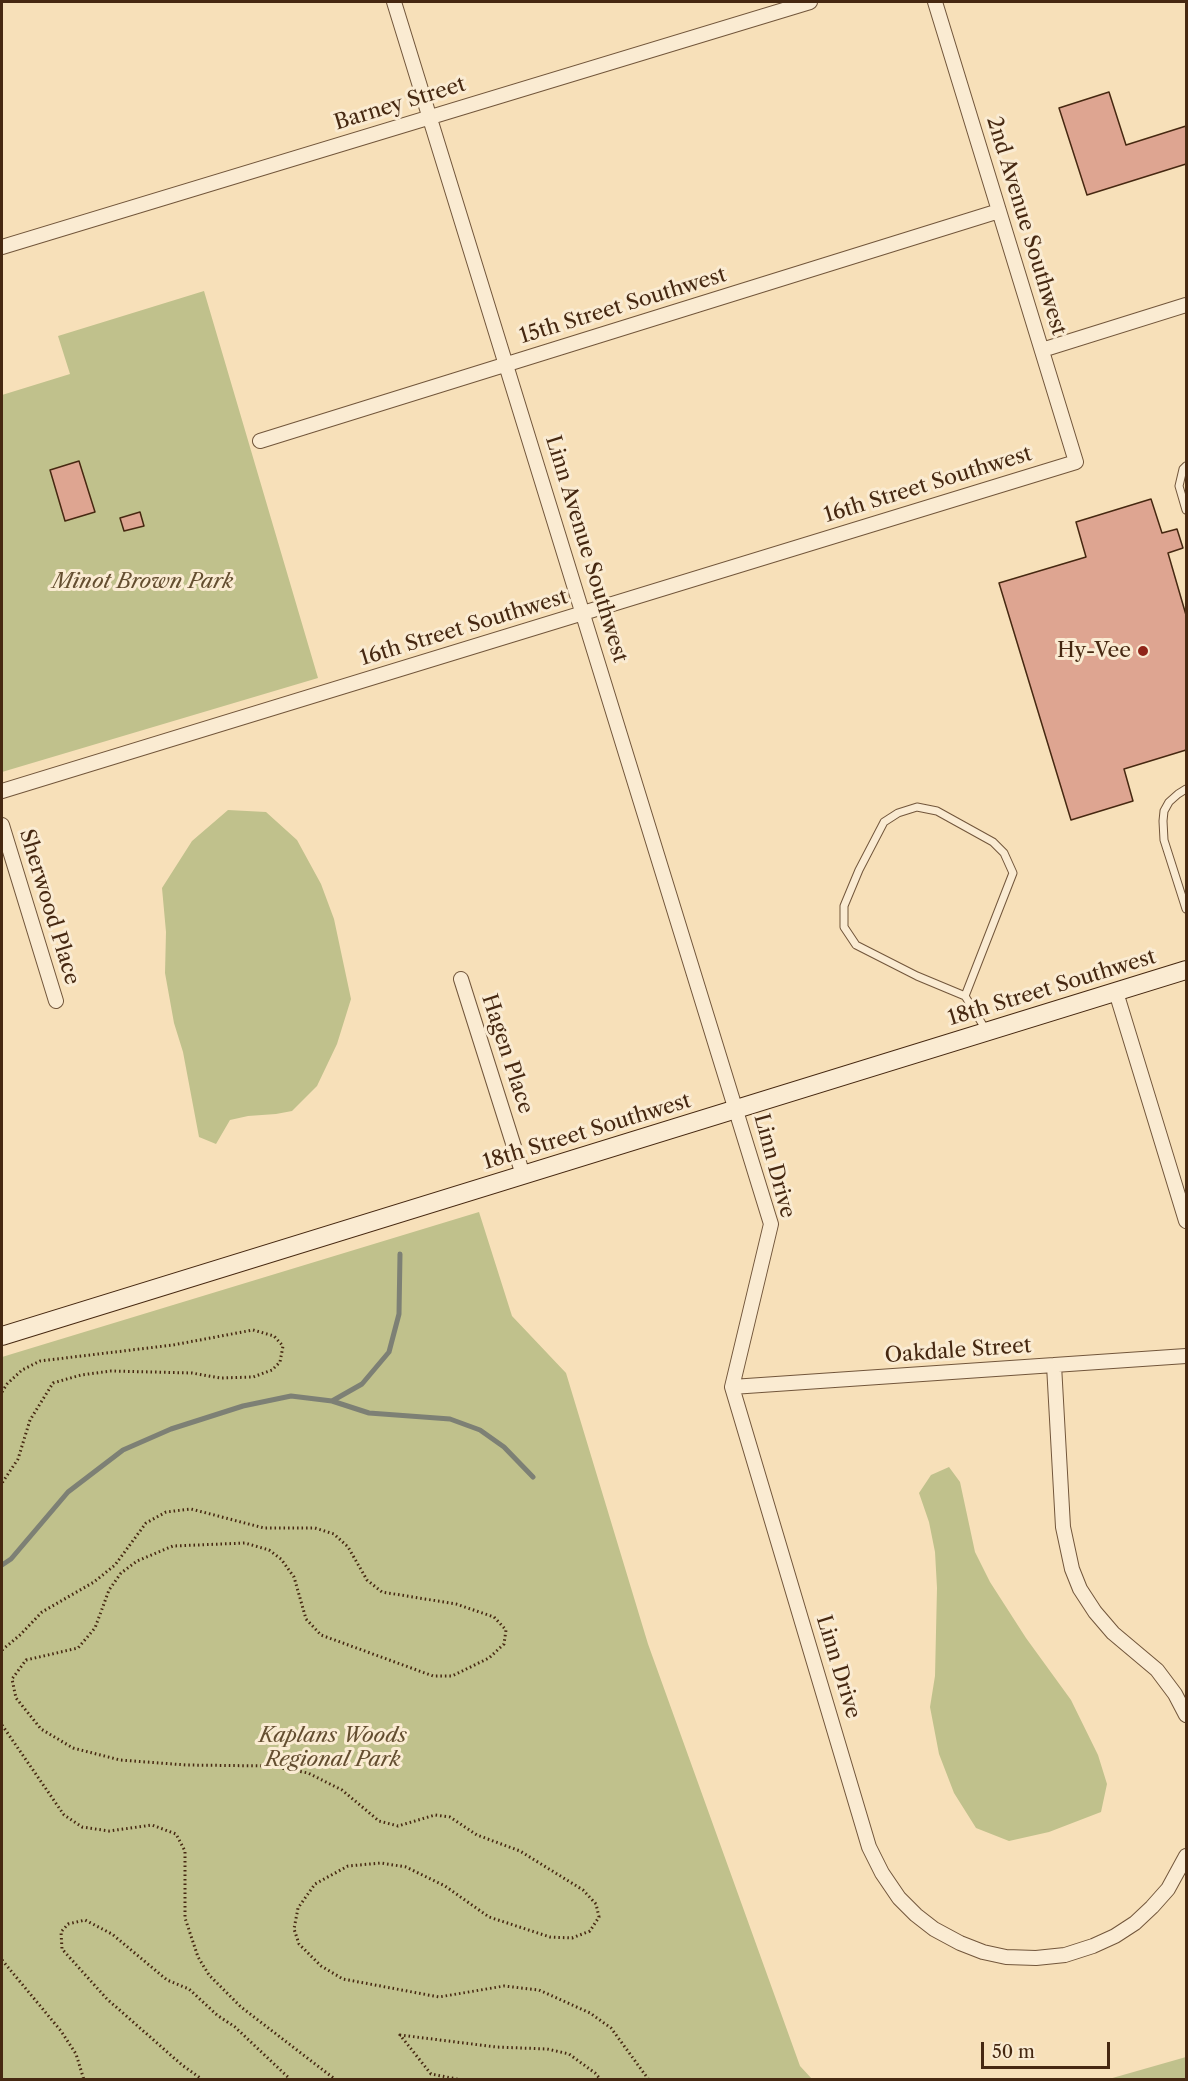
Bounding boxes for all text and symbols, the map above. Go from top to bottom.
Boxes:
street label: Barney Street [331,72,469,136]
street label: 2nd Avenue Southwest [981,114,1071,338]
street label: 15th Street Southwest [517,263,729,349]
street label: Linn Avenue Southwest [539,433,633,665]
street label: 16th Street Southwest [821,441,1035,529]
park label: Minot Brown Park [53,569,233,595]
street label: 16th Street Southwest [357,584,571,672]
place label: Hy-Vee [1057,638,1131,664]
marker: Hy-Vee [1136,644,1150,658]
street label: Sherwood Place [13,826,85,988]
street label: 18th Street Southwest [945,944,1159,1032]
street label: Hagen Place [476,991,538,1117]
street label: 18th Street Southwest [480,1088,694,1176]
street label: Linn Drive [748,1111,800,1221]
street label: Oakdale Street [884,1333,1032,1369]
street label: Linn Drive [810,1612,866,1722]
park label: Kaplans Woods Regional Park [259,1723,407,1773]
scale bar [984,2030,1113,2068]
text: 50 m [992,2041,1035,2063]

